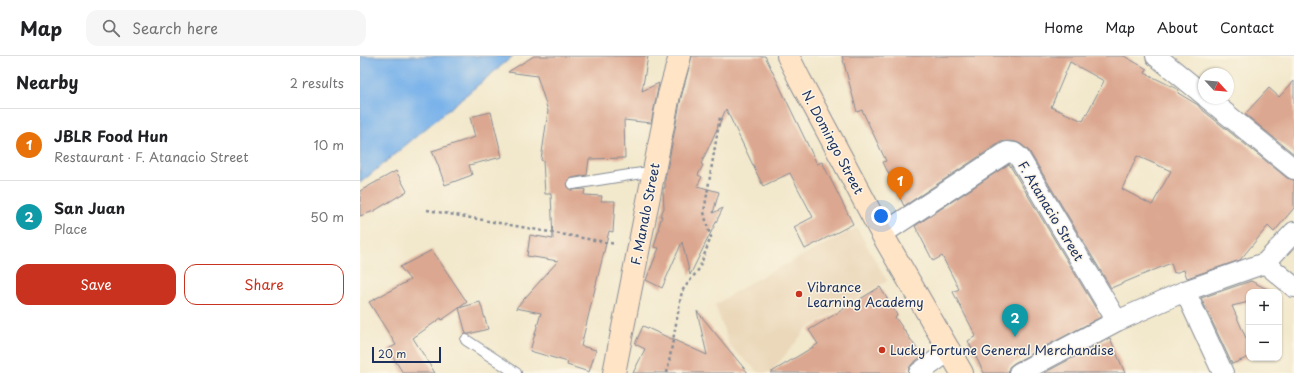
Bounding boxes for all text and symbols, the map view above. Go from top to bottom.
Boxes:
search box [86,10,366,46]
text: Map [20,14,62,42]
text: Search here [132,16,218,39]
icon: search [100,17,122,39]
text: Home [1044,17,1083,38]
text: Map [1105,17,1135,38]
text: About [1157,17,1198,38]
text: Contact [1220,17,1274,38]
north arrow [1198,68,1234,104]
text: Nearby [16,69,78,95]
text: 2 results [290,73,344,92]
street label: N. Domingo Street [798,86,869,197]
text: JBLR Food Hun [54,124,168,147]
text: 1 [26,135,32,154]
text: 10 m [314,135,344,154]
text: Restaurant · F. Atanacio Street [54,147,249,166]
street label: F. Atanacio Street [1014,157,1089,264]
street label: F. Manalo Street [625,161,664,267]
pin: 1 [887,167,913,200]
text: San Juan [54,196,125,219]
your location [871,206,891,226]
text: 2 [24,207,34,226]
text: 50 m [310,207,344,226]
text: Place [54,219,87,238]
button: Save [16,264,176,305]
button: Share [184,264,344,305]
place label: Vibrance Learning Academy [807,277,924,311]
marker: Vibrance Learning Academy [794,289,804,299]
map controls [1246,289,1282,361]
button: + [1246,289,1282,325]
pin: 2 [1002,304,1028,337]
button: − [1246,325,1282,361]
place label: Lucky Fortune General Merchandise [890,340,1114,359]
scale bar [372,345,441,364]
text: 20 m [378,345,406,362]
marker: Lucky Fortune General Merchandise [877,345,887,355]

